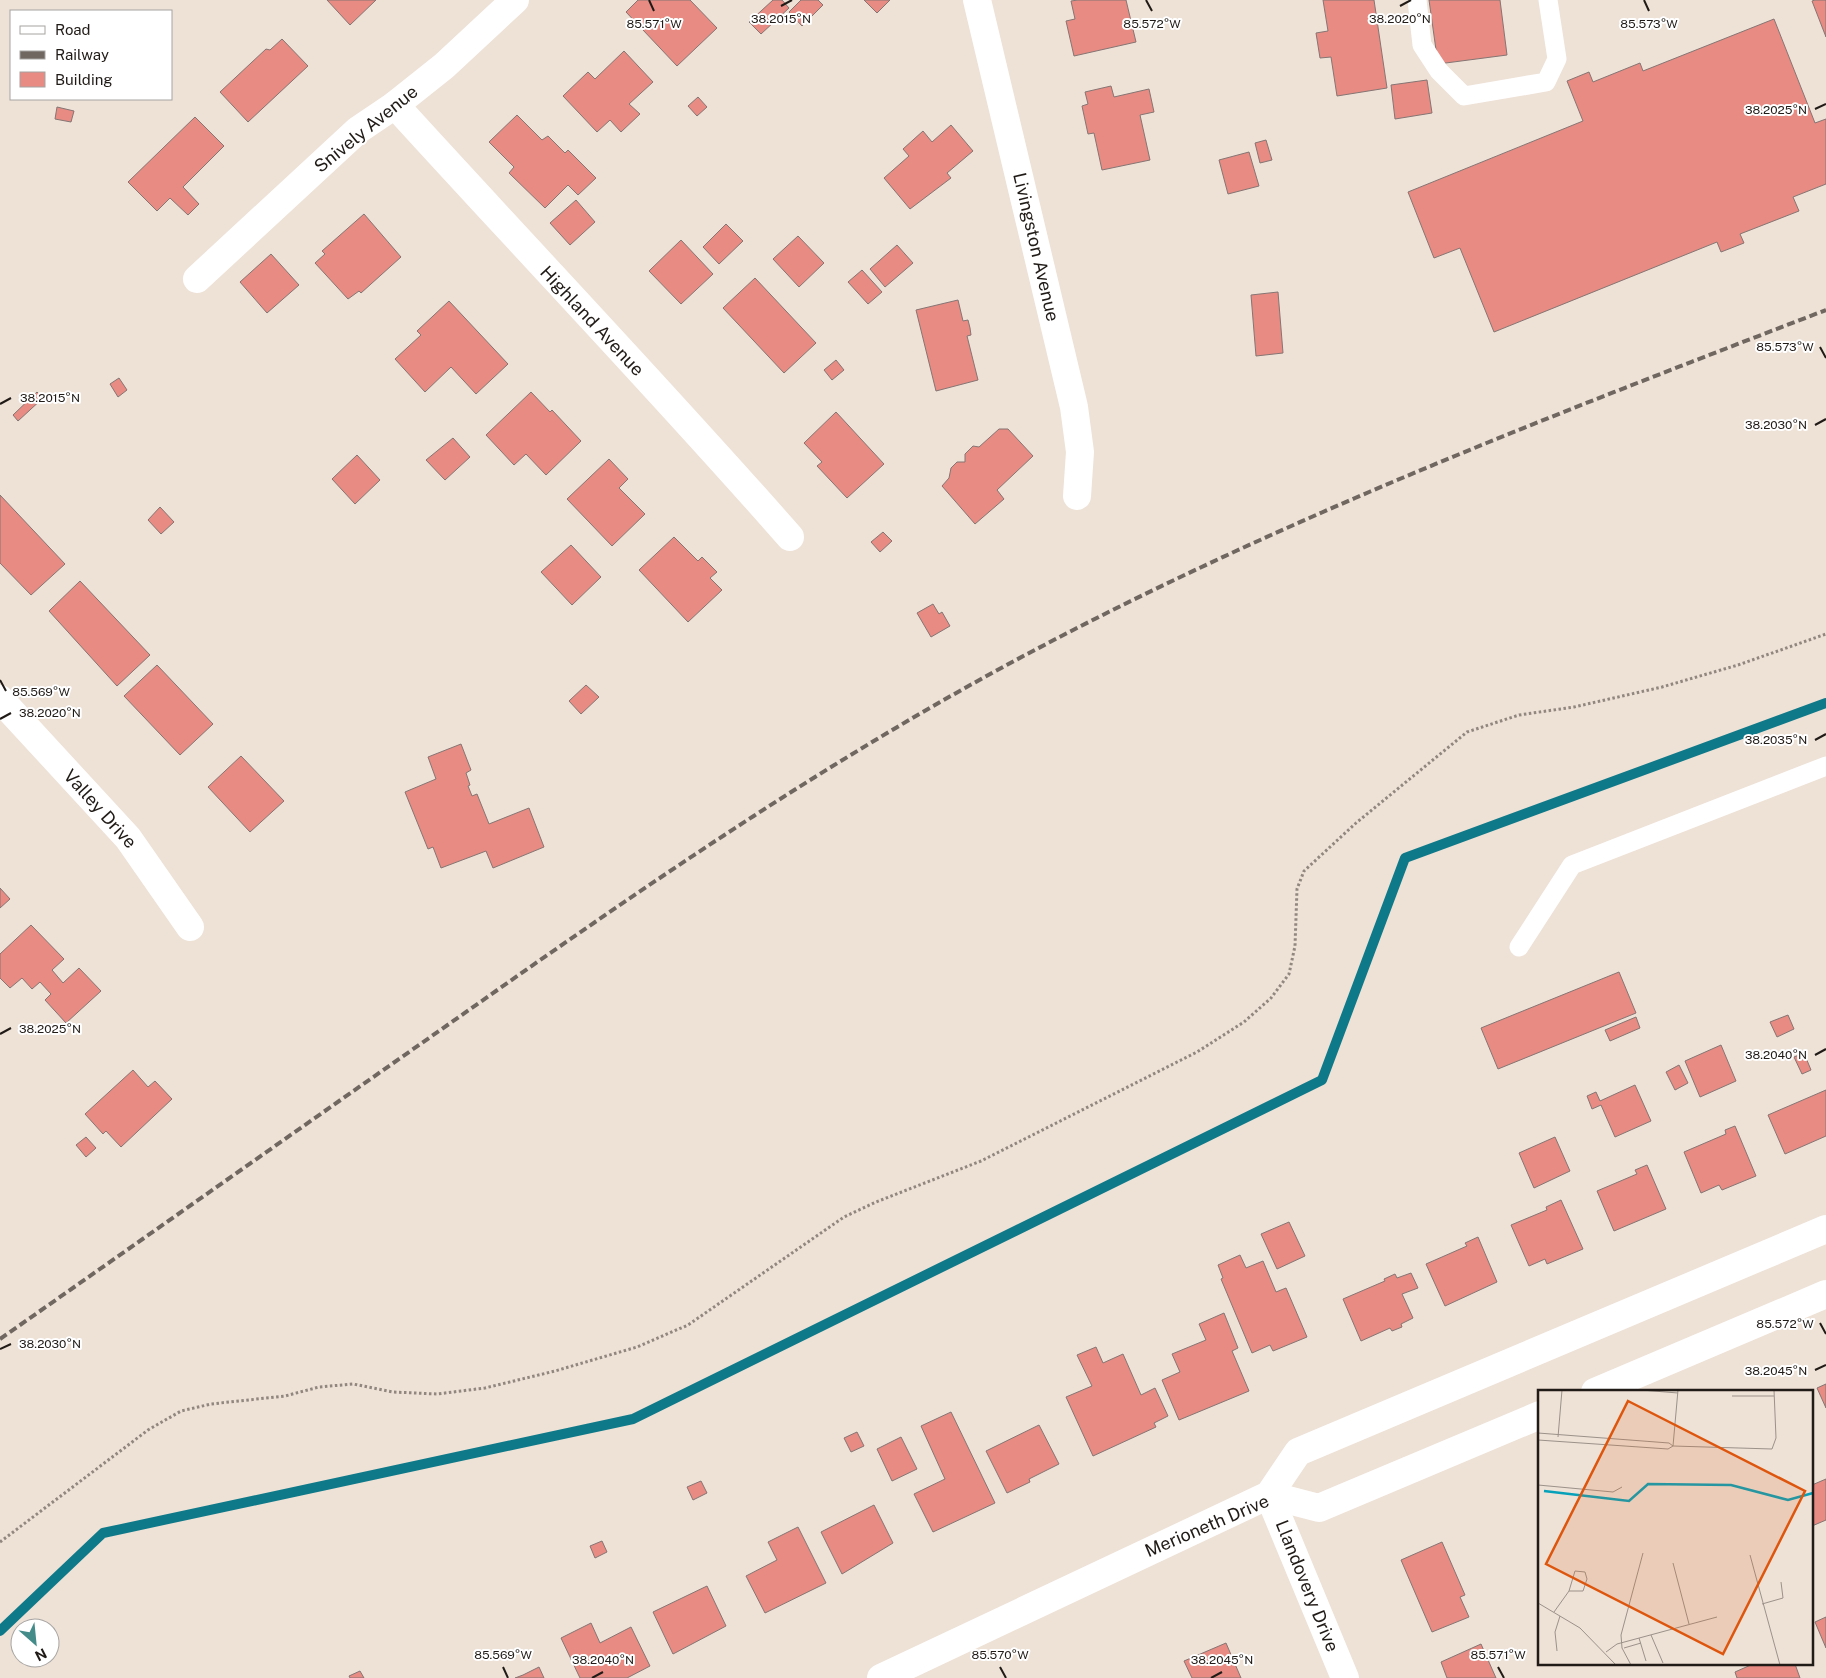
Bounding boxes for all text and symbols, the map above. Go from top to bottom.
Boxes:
legend [10,10,172,100]
text: 38.2015°N [751,12,811,26]
text: 38.2020°N [1369,12,1431,26]
text: 85.571°W [626,17,682,31]
text: 85.572°W [1123,17,1181,31]
text: 85.573°W [1620,17,1678,31]
text: Road [55,21,91,38]
text: Railway [55,46,109,63]
text: Building [55,71,113,88]
street label: Snively Avenue [310,81,422,177]
text: 38.2025°N [1745,103,1807,117]
street label: Livingston Avenue [1009,170,1064,323]
street label: Highland Avenue [536,261,649,380]
text: 85.573°W [1756,340,1814,354]
text: 38.2015°N [20,391,80,405]
text: 38.2030°N [1745,418,1807,432]
text: 85.569°W [12,685,70,699]
text: 38.2020°N [19,706,81,720]
text: 38.2035°N [1745,733,1807,747]
street label: Valley Drive [60,765,141,852]
text: 38.2025°N [19,1022,81,1036]
text: 38.2040°N [1745,1048,1807,1062]
text: 85.572°W [1756,1317,1814,1331]
text: 38.2030°N [19,1337,81,1351]
text: 38.2045°N [1745,1364,1807,1378]
inset map [1538,1390,1814,1666]
street label: Merioneth Drive [1142,1490,1272,1561]
street label: Llandovery Drive [1271,1517,1343,1655]
north arrow [10,1618,60,1668]
text: N [32,1645,49,1664]
text: 85.569°W [474,1648,532,1662]
text: 85.570°W [971,1648,1029,1662]
text: 85.571°W [1470,1648,1526,1662]
text: 38.2040°N [572,1653,634,1667]
text: 38.2045°N [1191,1653,1253,1667]

